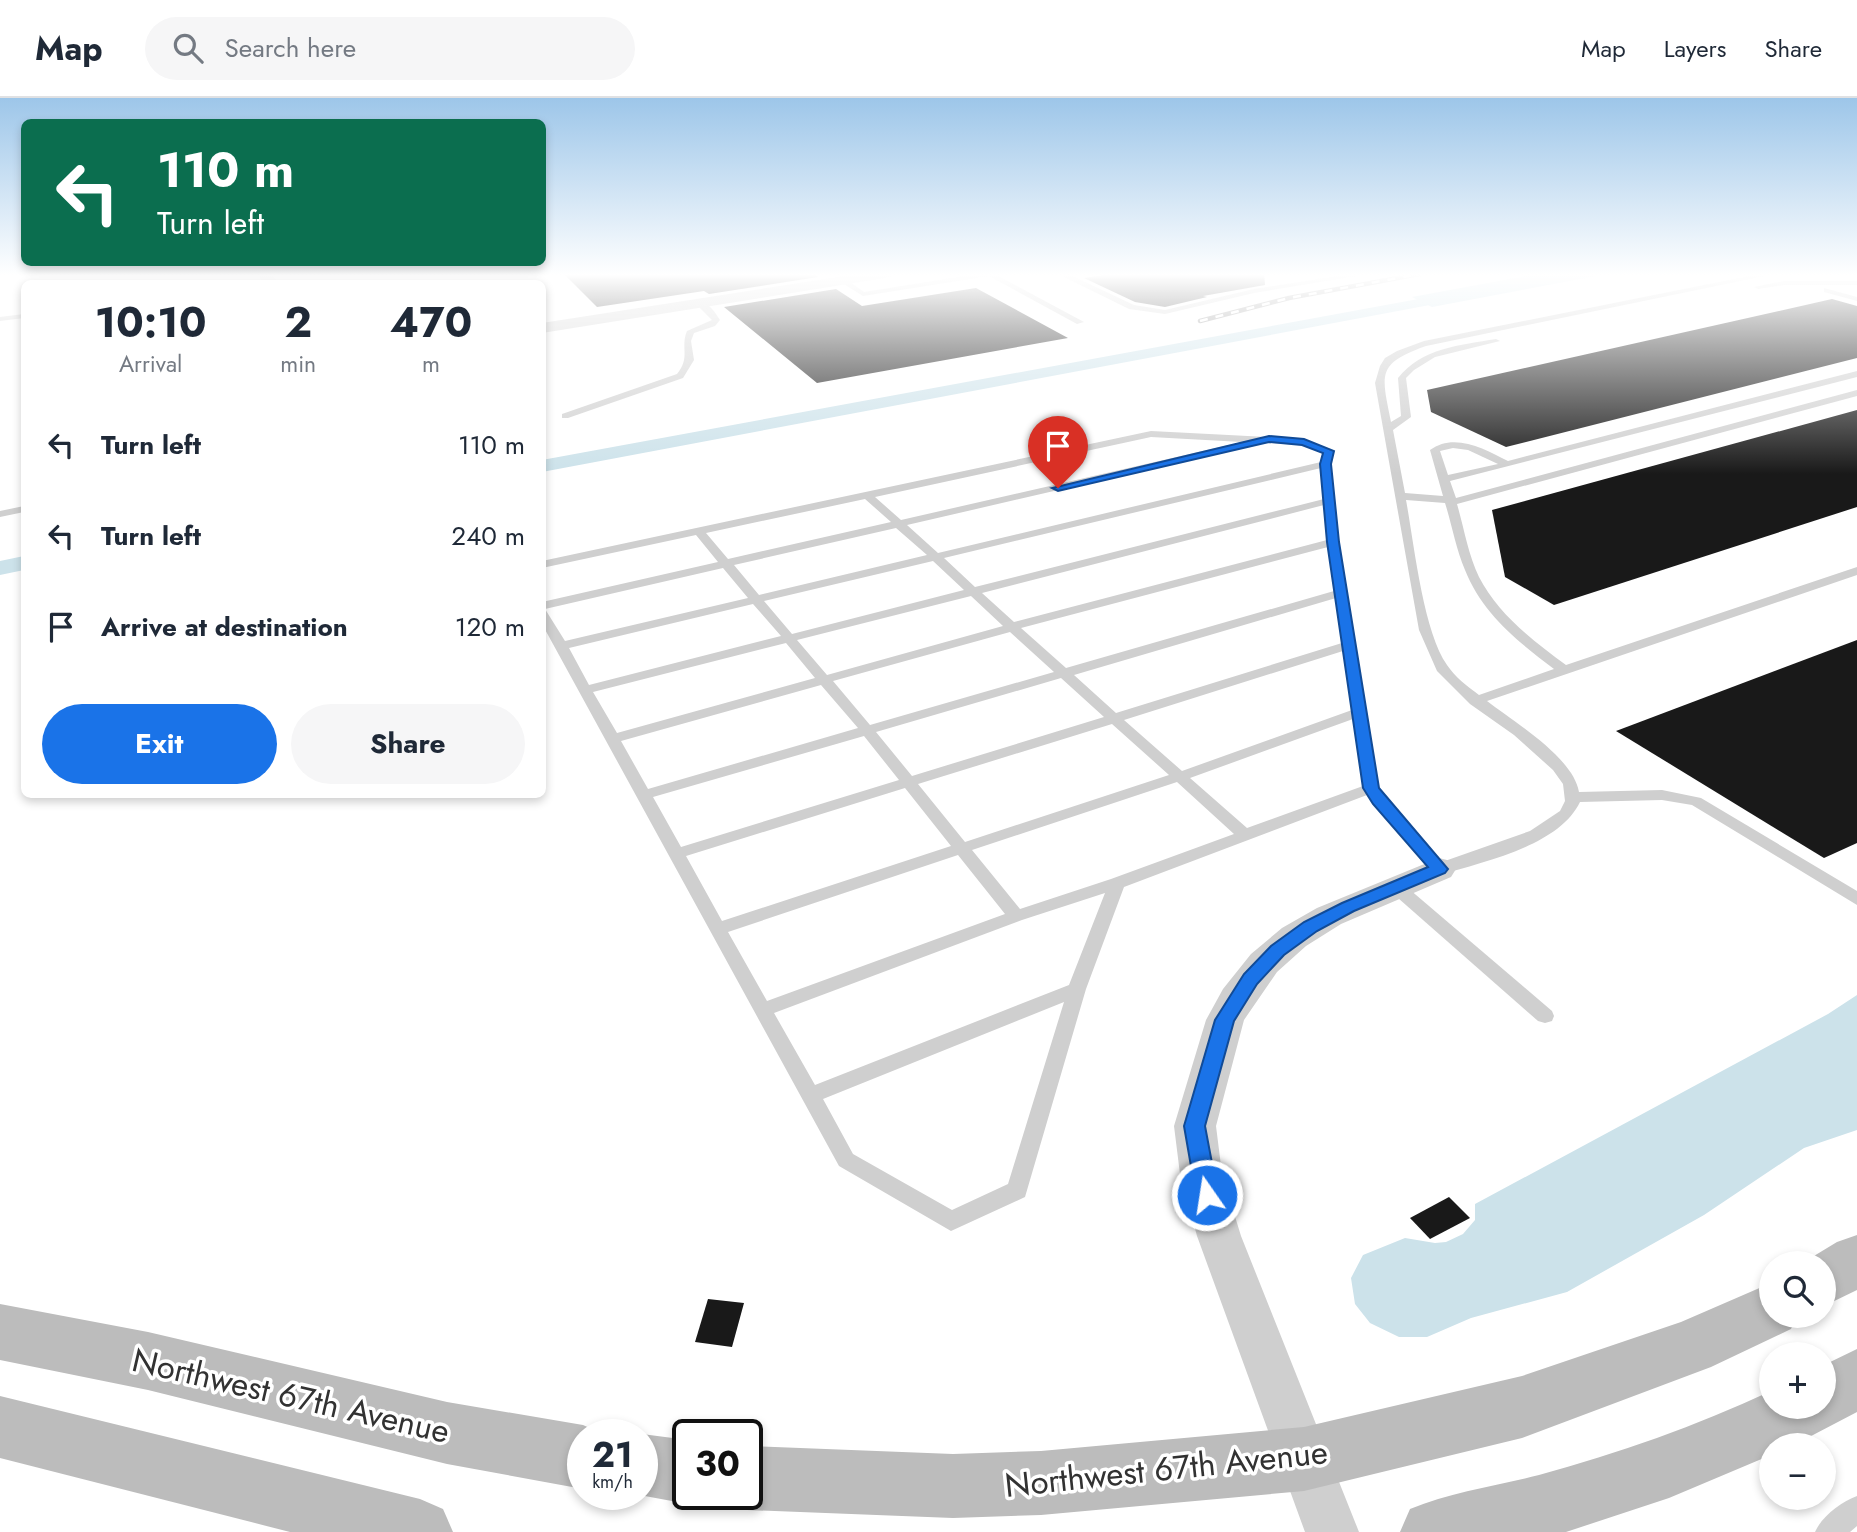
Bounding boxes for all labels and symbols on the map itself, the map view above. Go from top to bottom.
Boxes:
pin [1028,416,1088,488]
position arrow [1170,1158,1244,1232]
street label: Northwest 67th Avenue [128,1336,454,1455]
speed limit sign: 30 [672,1419,763,1510]
street label: Northwest 67th Avenue [1002,1428,1330,1509]

